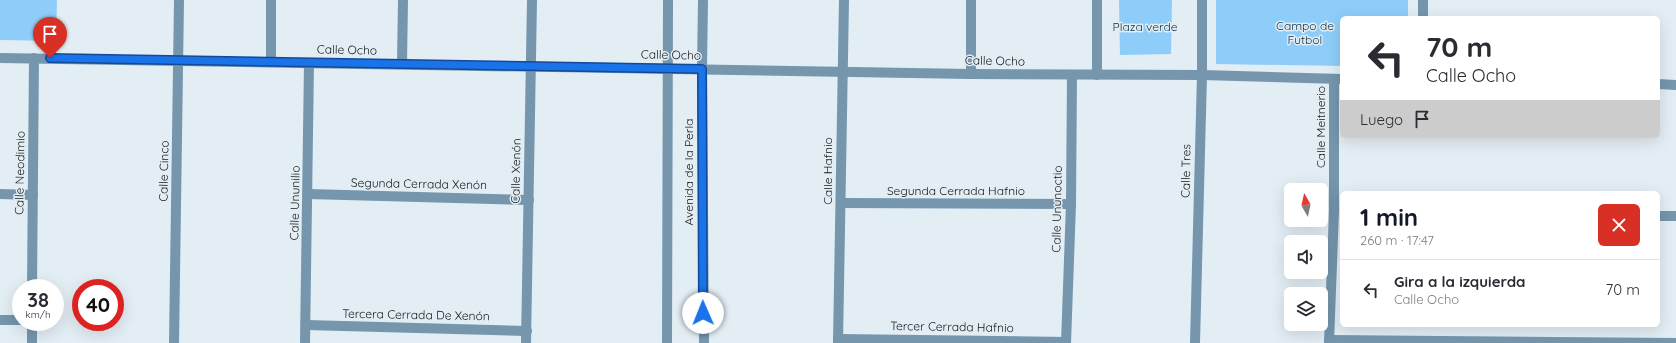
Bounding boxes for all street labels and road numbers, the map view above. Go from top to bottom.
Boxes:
street label: Calle Ocho [317,41,377,58]
street label: Calle Ocho [641,46,701,63]
street label: Calle Ocho [965,52,1025,69]
street label: Calle Meitnerio [1313,86,1328,168]
street label: Avenida de la Perla [681,119,696,225]
street label: Calle Neodimio [11,131,28,215]
street label: Calle Hafnio [820,137,835,205]
street label: Calle Xenón [507,138,524,204]
street label: Calle Cinco [155,140,172,202]
street label: Calle Tres [1178,144,1193,198]
street label: Calle Ununilio [286,165,303,241]
street label: Calle Ununoctio [1048,165,1065,253]
street label: Segunda Cerrada Xenón [351,175,487,192]
street label: Segunda Cerrada Hafnio [887,183,1025,198]
street label: Tercera Cerrada De Xenón [342,306,490,323]
street label: Tercer Cerrada Hafnio [890,318,1014,335]

